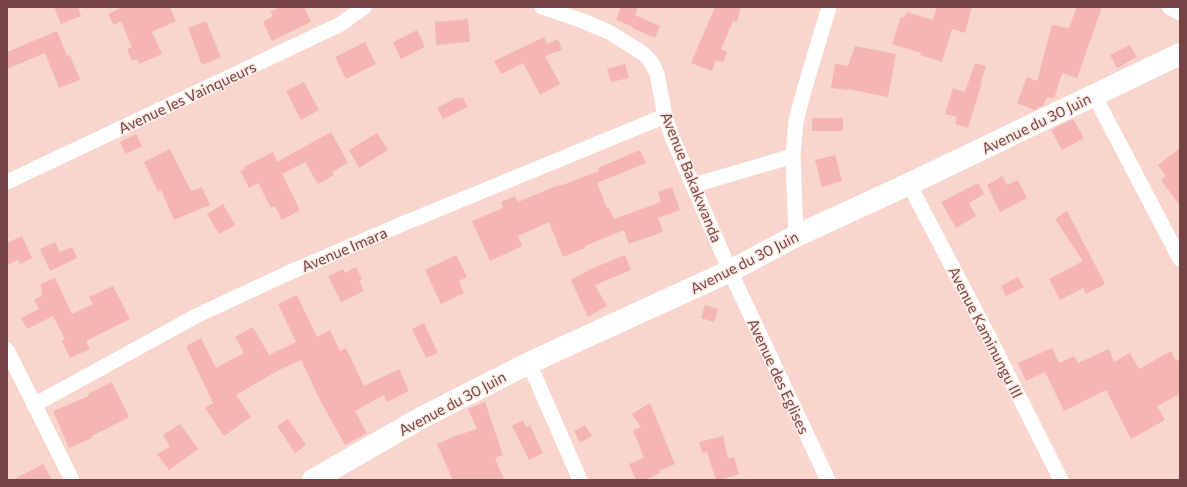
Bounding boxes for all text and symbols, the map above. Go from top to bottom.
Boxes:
street label: Avenue les Vainqueurs [115,57,259,137]
street label: Avenue du 30 Juin [978,89,1094,157]
street label: Avenue Bakakwanda [658,109,726,245]
street label: Avenue Imara [298,223,390,275]
street label: Avenue du 30 Juin [687,227,801,297]
street label: Avenue Kaminungu III [945,263,1027,401]
street label: Avenue des Eglises [744,315,814,437]
street label: Avenue du 30 Juin [395,367,509,439]

